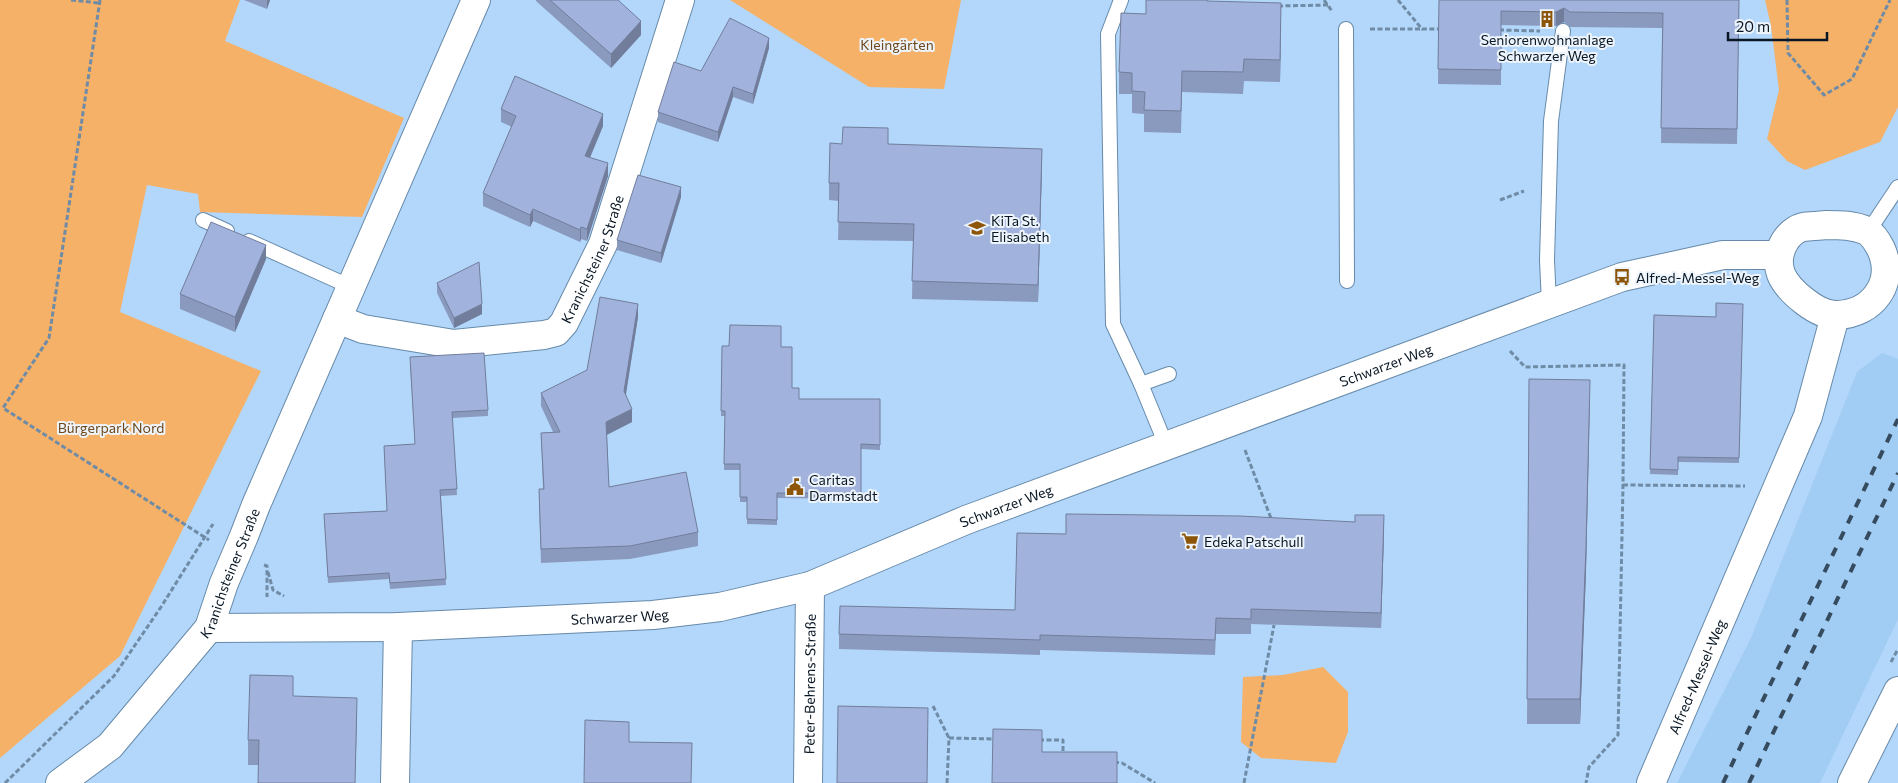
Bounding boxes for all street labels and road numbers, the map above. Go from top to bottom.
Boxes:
street label: Kranichsteiner Straße [557,193,626,326]
street label: Schwarzer Weg [1337,339,1435,390]
street label: Schwarzer Weg [957,480,1055,530]
street label: Kranichsteiner Straße [196,506,262,641]
street label: Schwarzer Weg [570,605,670,627]
street label: Peter-Behrens-Straße [800,614,818,754]
street label: Alfred-Messel-Weg [1665,616,1729,736]

